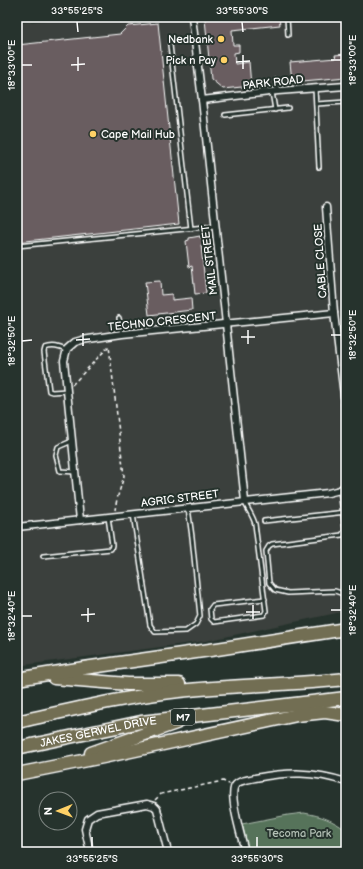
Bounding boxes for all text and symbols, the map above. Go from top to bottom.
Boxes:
text: 33°55'25"S [51,5,103,17]
text: 33°55'30"S [216,5,268,17]
place label: Nedbank [168,33,214,46]
marker: Nedbank [216,34,226,44]
text: 18°33'00"E [347,34,359,85]
text: 18°33'00"E [6,39,18,90]
place label: Pick n Pay [165,54,216,67]
marker: Pick n Pay [219,55,229,65]
street label: PARK ROAD [242,73,304,92]
place label: Cape Mail Hub [101,128,175,141]
marker: Cape Mail Hub [88,129,98,139]
street label: CABLE CLOSE [311,223,330,299]
street label: MAIL STREET [199,224,220,296]
street label: TECHNO CRESCENT [107,309,217,334]
text: 18°32'50"E [347,309,359,360]
text: 18°32'50"E [6,315,18,366]
street label: AGRIC STREET [140,487,220,510]
text: 18°32'40"E [347,584,359,635]
text: 18°32'40"E [6,590,18,641]
road number: M7 [171,709,195,725]
street label: JAKES GERWEL DRIVE [39,714,157,750]
north arrow [38,791,78,831]
text: N [42,807,55,815]
park label: Tecoma Park [267,827,332,840]
text: 33°55'25"S [66,853,118,865]
text: 33°55'30"S [231,853,283,865]

